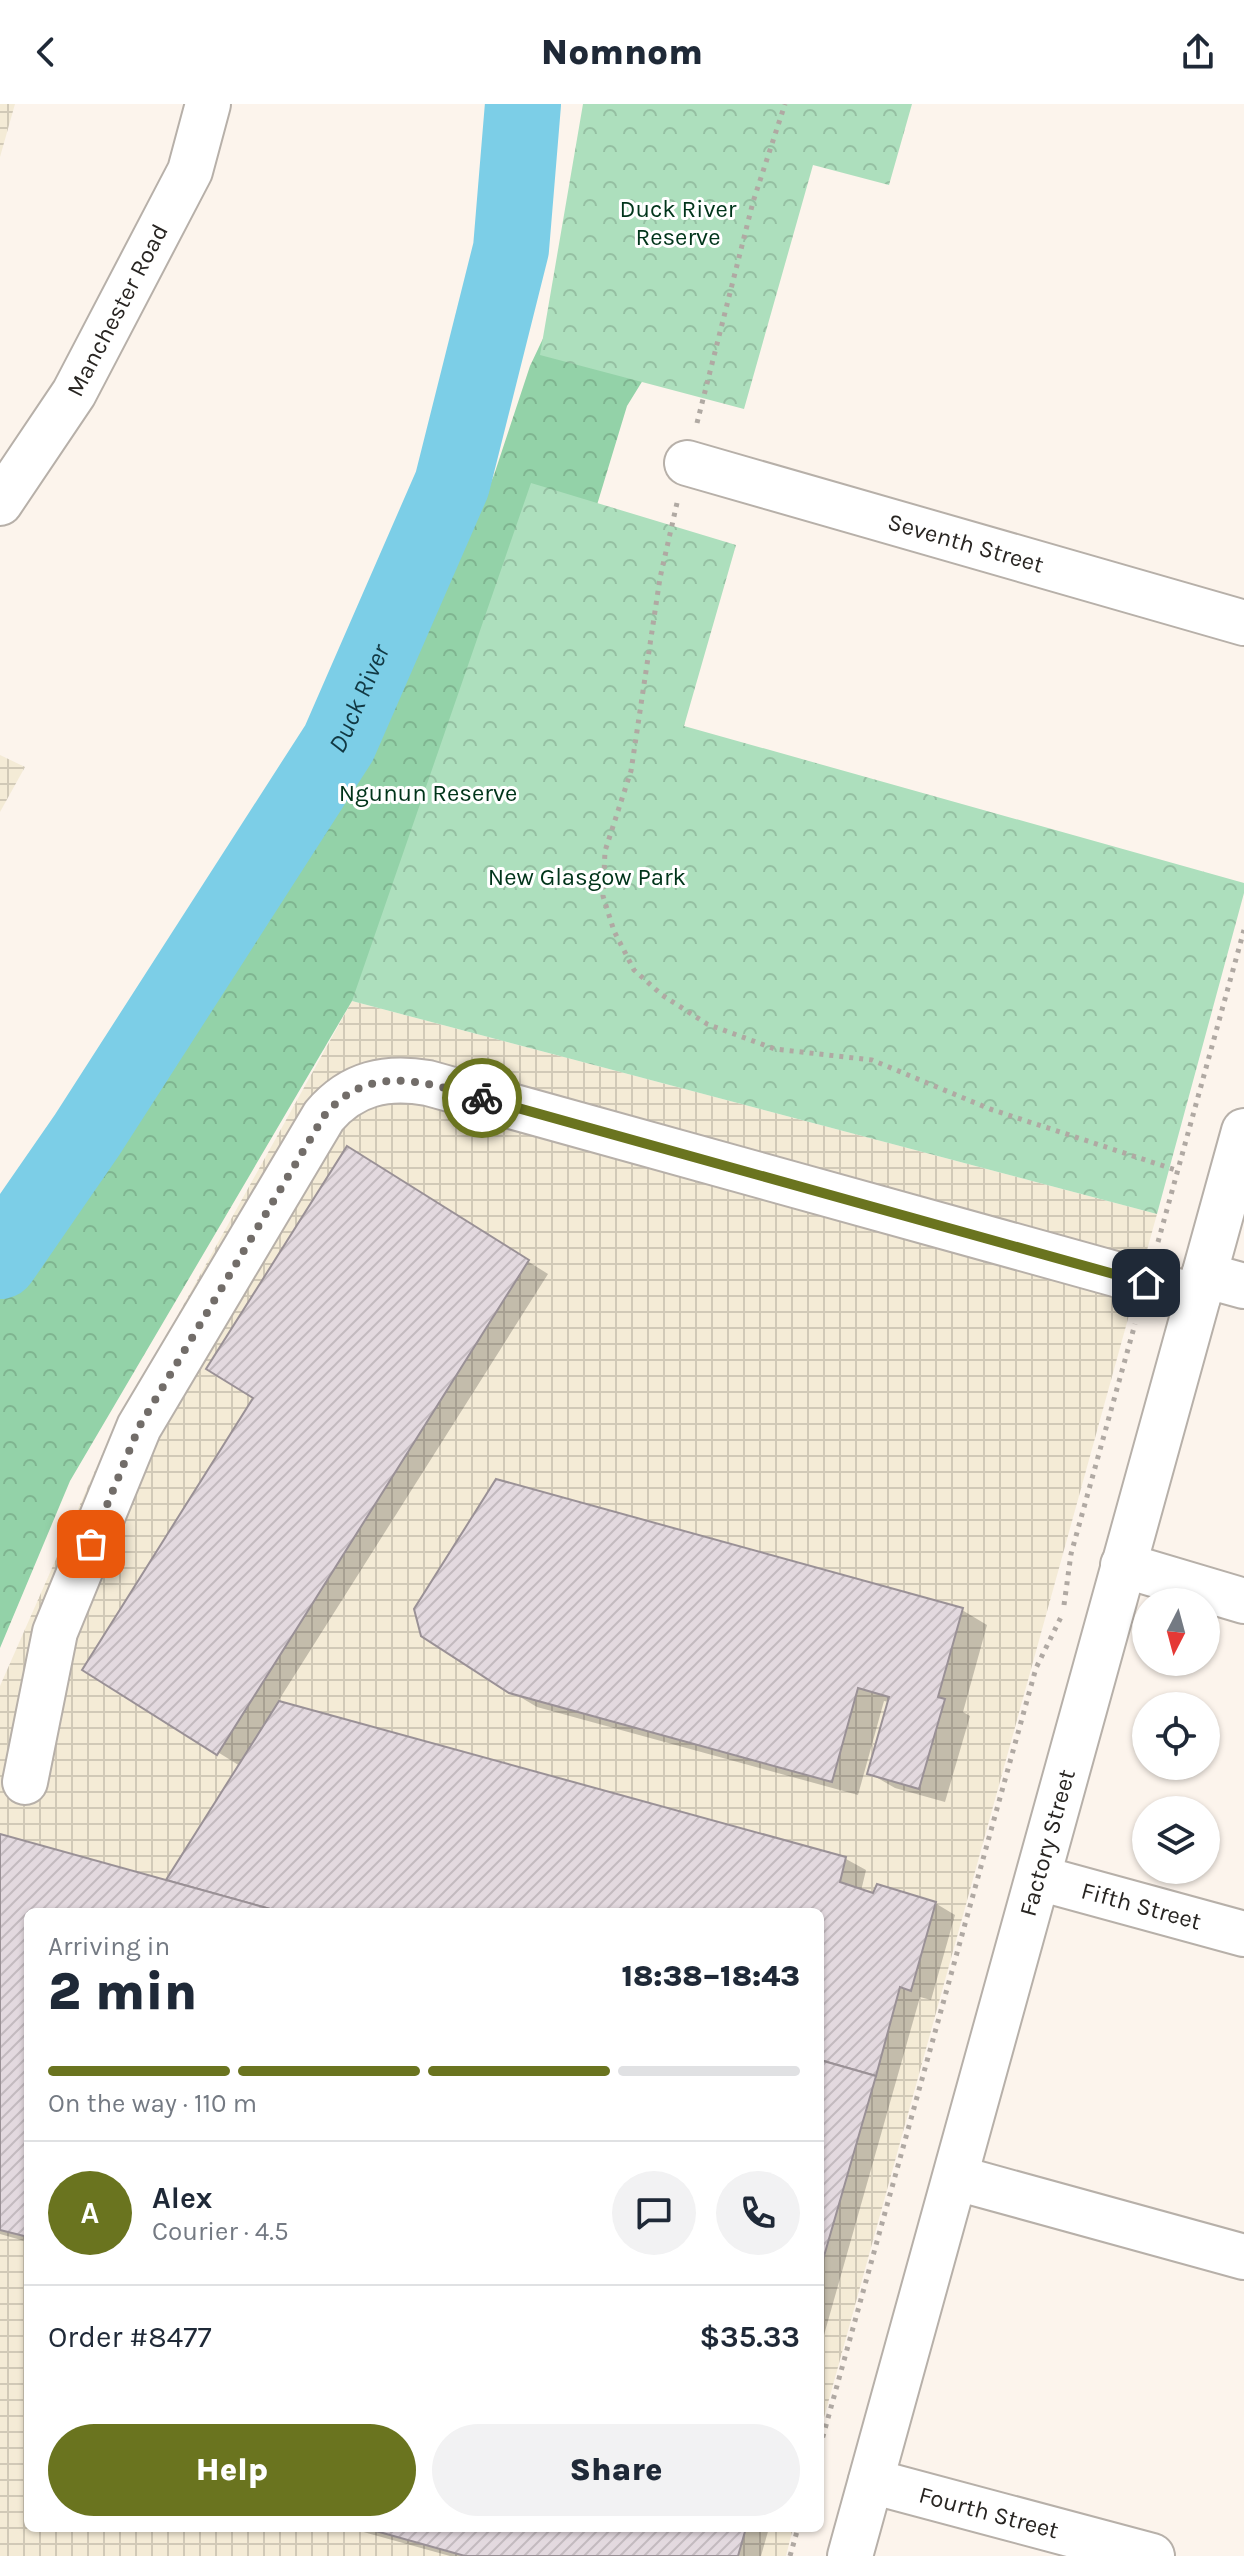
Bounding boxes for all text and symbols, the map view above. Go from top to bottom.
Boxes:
icon: back [24,30,68,74]
icon: share [1176,30,1220,74]
text: Nomnom [541,31,703,73]
park label: Duck River Reserve [620,195,737,251]
street label: Manchester Road [61,219,174,401]
street label: Seventh Street [885,507,1047,579]
water label: Duck River [321,638,396,758]
park label: Ngunun Reserve [339,779,517,807]
park label: New Glasgow Park [488,863,686,891]
courier [442,1058,522,1138]
icon: bike [460,1076,504,1120]
pin [1112,1249,1180,1317]
icon: home [1124,1261,1168,1305]
pin [57,1510,125,1578]
icon: bag [69,1522,113,1566]
north arrow [1132,1588,1220,1676]
map controls [1132,1588,1220,1884]
button: locate [1132,1692,1220,1780]
street label: Factory Street [1014,1766,1081,1919]
button: layers [1132,1796,1220,1884]
street label: Fifth Street [1078,1876,1204,1936]
text: Arriving in [48,1931,170,1962]
text: 18:38–18:43 [621,1958,800,1994]
text: 2 min [48,1961,197,2022]
text: On the way · 110 m [48,2088,257,2119]
button: chat [612,2171,696,2255]
button: phone [716,2171,800,2255]
text: Alex [152,2180,212,2216]
text: A [81,2195,99,2231]
text: Courier · 4.5 [152,2216,289,2247]
text: Order #8477 [48,2319,212,2355]
text: $35.33 [699,2319,800,2355]
button: Help [48,2424,416,2516]
button: Share [432,2424,800,2516]
street label: Fourth Street [916,2480,1062,2544]

